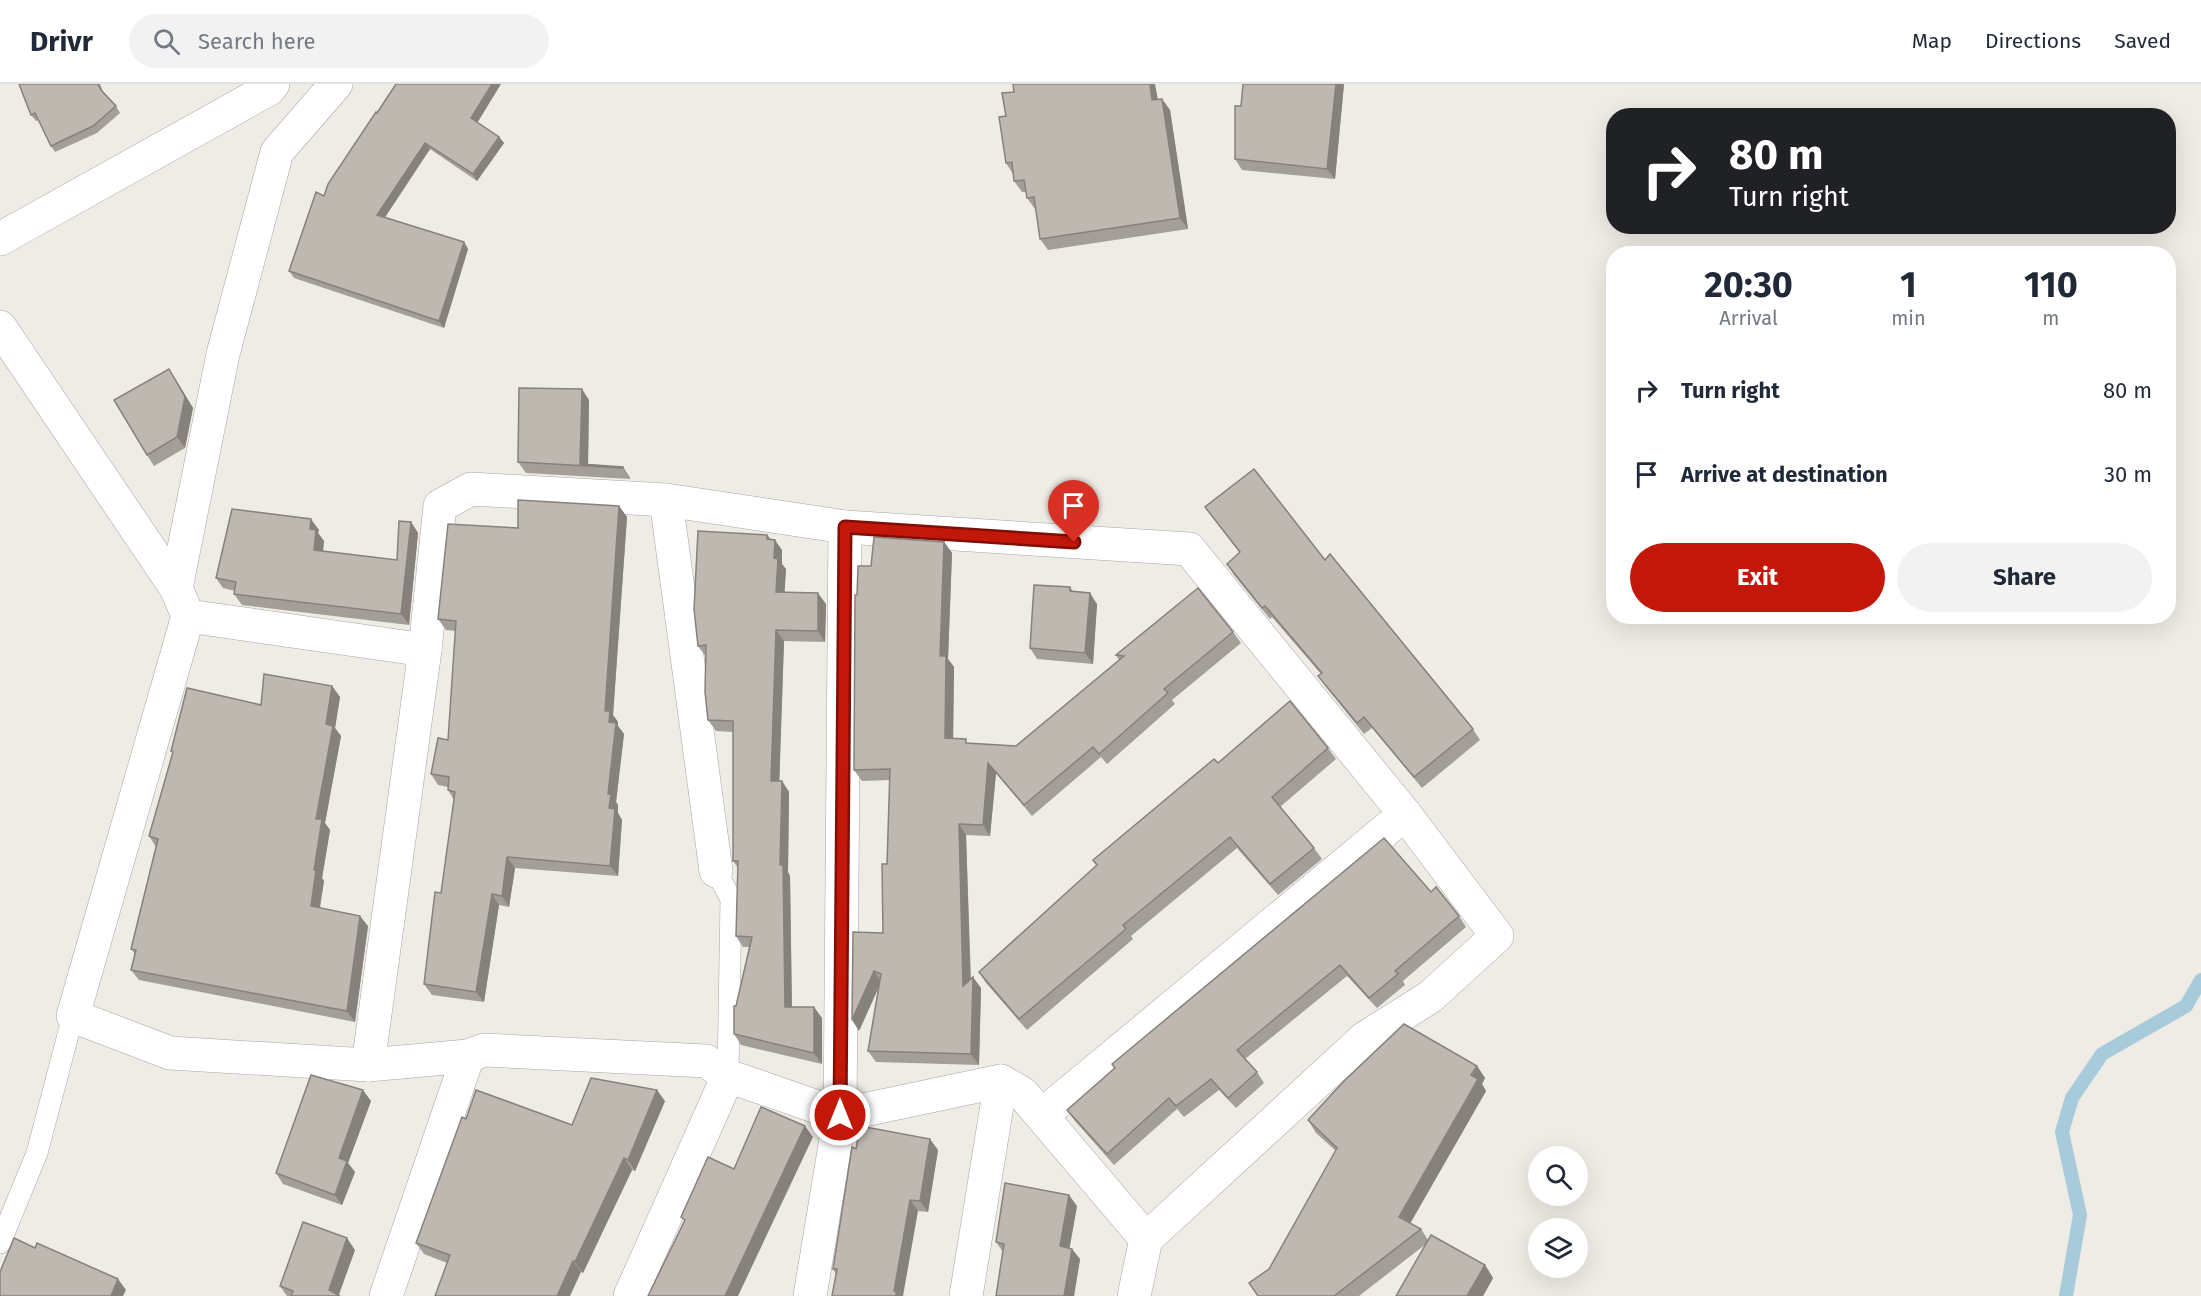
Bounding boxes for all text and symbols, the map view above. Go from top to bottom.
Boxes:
search box [129,14,549,68]
text: Drivr [30,25,93,58]
icon: search [150,25,183,58]
text: Search here [198,28,315,55]
text: Map [1912,28,1952,54]
text: Directions [1985,28,2081,54]
text: Saved [2114,28,2171,54]
text: 80 m [1729,130,1823,180]
icon: right [1630,132,1708,210]
text: Turn right [1729,181,1849,213]
text: 20:30 [1704,263,1793,307]
text: 1 [1900,263,1917,307]
text: 110 [2024,263,2078,307]
text: Arrival [1719,306,1778,330]
text: min [1891,306,1926,330]
text: m [2042,306,2059,330]
icon: right [1630,374,1663,407]
text: Turn right [1681,377,1780,404]
text: 80 m [2103,377,2152,404]
icon: arrive [1630,458,1663,491]
text: Arrive at destination [1681,461,1888,488]
text: 30 m [2104,461,2152,488]
pin [1048,480,1099,542]
icon: arrive [1057,489,1090,522]
button: Exit [1630,543,1885,612]
button: Share [1897,543,2152,612]
position arrow [808,1083,872,1147]
map controls [1528,1146,1588,1278]
button: search [1528,1146,1588,1206]
button: layers [1528,1218,1588,1278]

